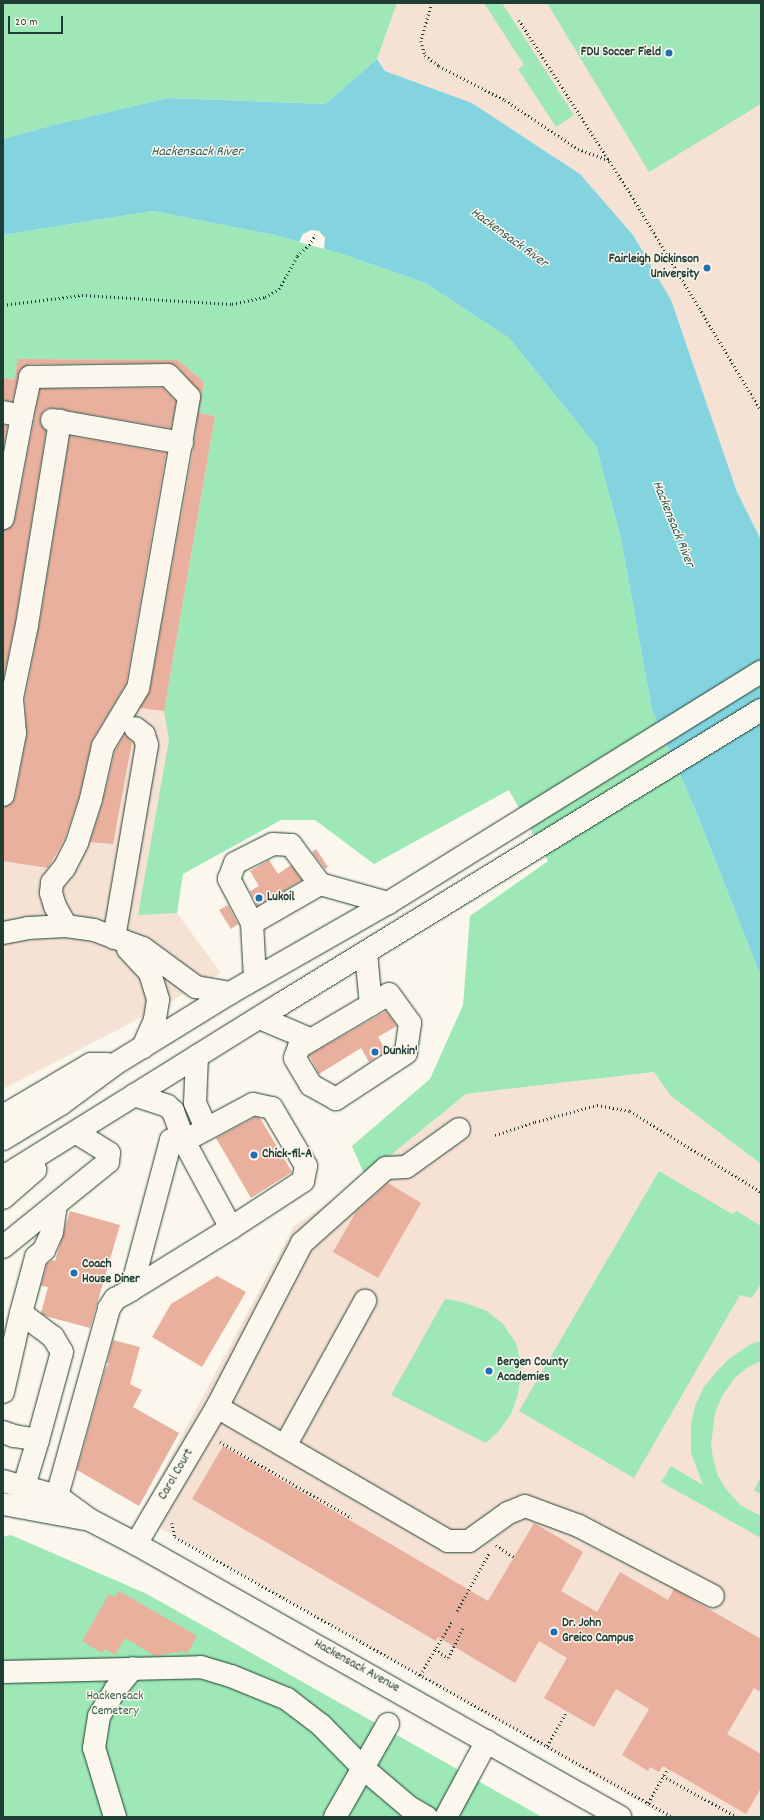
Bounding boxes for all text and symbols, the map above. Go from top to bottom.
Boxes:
scale bar [10,8,65,34]
text: 20 m [15,14,38,31]
place label: FDU Soccer Field [581,45,661,61]
marker: FDU Soccer Field [664,48,674,58]
water label: Hackensack River [151,144,243,160]
water label: Hackensack River [467,204,551,272]
place label: Fairleigh Dickinson University [609,253,699,284]
marker: Fairleigh Dickinson University [702,263,712,273]
water label: Hackensack River [648,479,698,569]
place label: Lukoil [267,890,295,906]
marker: Lukoil [254,893,264,903]
place label: Dunkin' [383,1044,418,1060]
marker: Dunkin' [370,1047,380,1057]
place label: Chick-fil-A [262,1147,312,1163]
marker: Chick-fil-A [249,1150,259,1160]
place label: Coach House Diner [82,1258,140,1289]
marker: Coach House Diner [69,1268,79,1278]
place label: Bergen County Academies [497,1356,568,1387]
marker: Bergen County Academies [484,1366,494,1376]
street label: Carol Court [156,1447,198,1503]
place label: Dr. John Greico Campus [562,1617,634,1648]
marker: Dr. John Greico Campus [549,1627,559,1637]
street label: Hackensack Avenue [310,1637,402,1697]
park label: Hackensack Cemetery [86,1690,144,1721]

